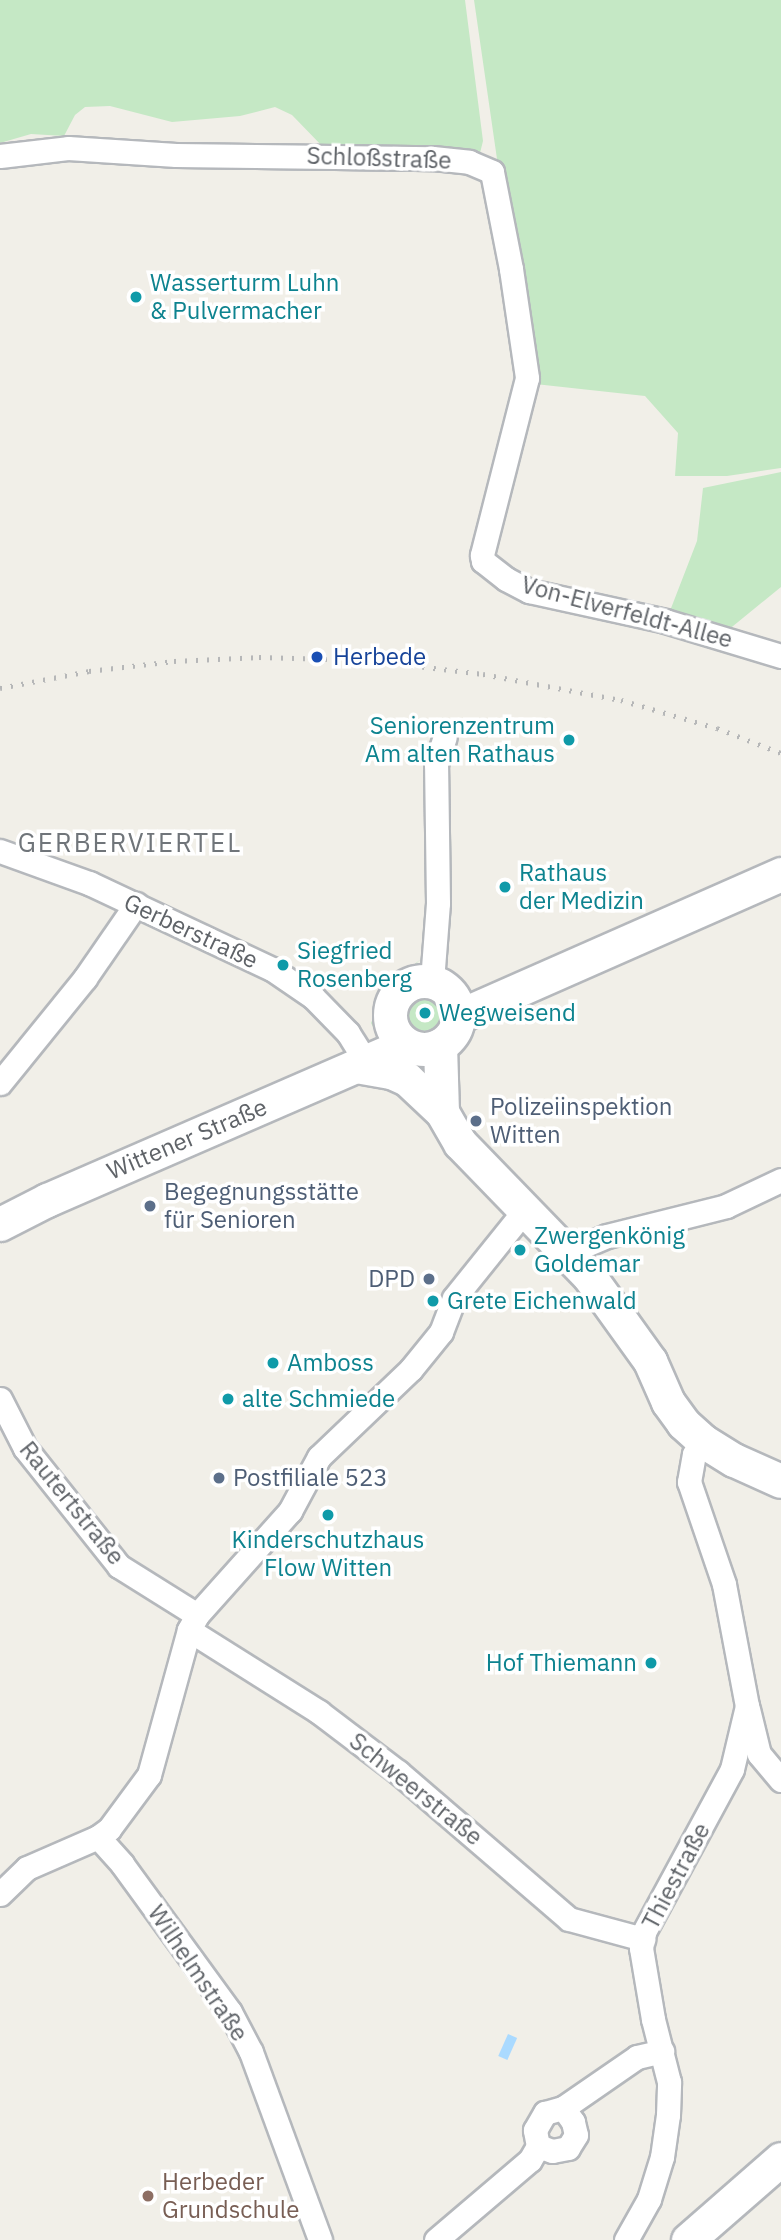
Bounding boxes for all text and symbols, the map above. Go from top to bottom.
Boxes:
street label: Schloßstraße [306,141,452,175]
place label: Wasserturm Luhn & Pulvermacher [150,269,339,325]
marker: Wasserturm Luhn & Pulvermacher [128,289,144,305]
street label: Von-Elverfeldt-Allee [518,570,736,654]
place label: Herbede [333,643,426,671]
marker: Herbede [307,647,327,667]
place label: Seniorenzentrum Am alten Rathaus [365,712,555,768]
marker: Seniorenzentrum Am alten Rathaus [561,732,577,748]
district label: GERBERVIERTEL [19,827,241,859]
place label: Rathaus der Medizin [519,859,644,915]
marker: Rathaus der Medizin [497,879,513,895]
street label: Gerberstraße [119,887,263,975]
place label: Siegfried Rosenberg [297,937,412,993]
marker: Siegfried Rosenberg [275,957,291,973]
place label: Wegweisend [439,999,576,1027]
marker: Wegweisend [417,1005,433,1021]
street label: Wittener Straße [103,1092,271,1186]
place label: Polizeiinspektion Witten [490,1093,672,1149]
marker: Polizeiinspektion Witten [468,1113,484,1129]
place label: Begegnungsstätte für Senioren [164,1178,359,1234]
marker: Begegnungsstätte für Senioren [142,1198,158,1214]
place label: Zwergenkönig Goldemar [534,1222,685,1278]
marker: Zwergenkönig Goldemar [512,1242,528,1258]
place label: DPD [368,1265,415,1293]
marker: DPD [421,1271,437,1287]
place label: Grete Eichenwald [447,1287,637,1315]
marker: Grete Eichenwald [425,1293,441,1309]
place label: Amboss [287,1349,374,1377]
marker: Amboss [265,1355,281,1371]
place label: alte Schmiede [242,1385,395,1413]
marker: alte Schmiede [220,1391,236,1407]
street label: Rautertstraße [13,1435,131,1571]
place label: Postfiliale 523 [233,1464,388,1492]
marker: Postfiliale 523 [211,1470,227,1486]
marker: Kinderschutzhaus Flow Witten [320,1507,336,1523]
place label: Kinderschutzhaus Flow Witten [231,1526,425,1582]
place label: Hof Thiemann [486,1649,637,1677]
marker: Hof Thiemann [643,1655,659,1671]
street label: Schweerstraße [344,1727,488,1851]
street label: Thiestraße [636,1818,716,1934]
street label: Wilhelmstraße [142,1899,254,2047]
place label: Herbeder Grundschule [162,2168,299,2224]
marker: Herbeder Grundschule [140,2188,156,2204]

